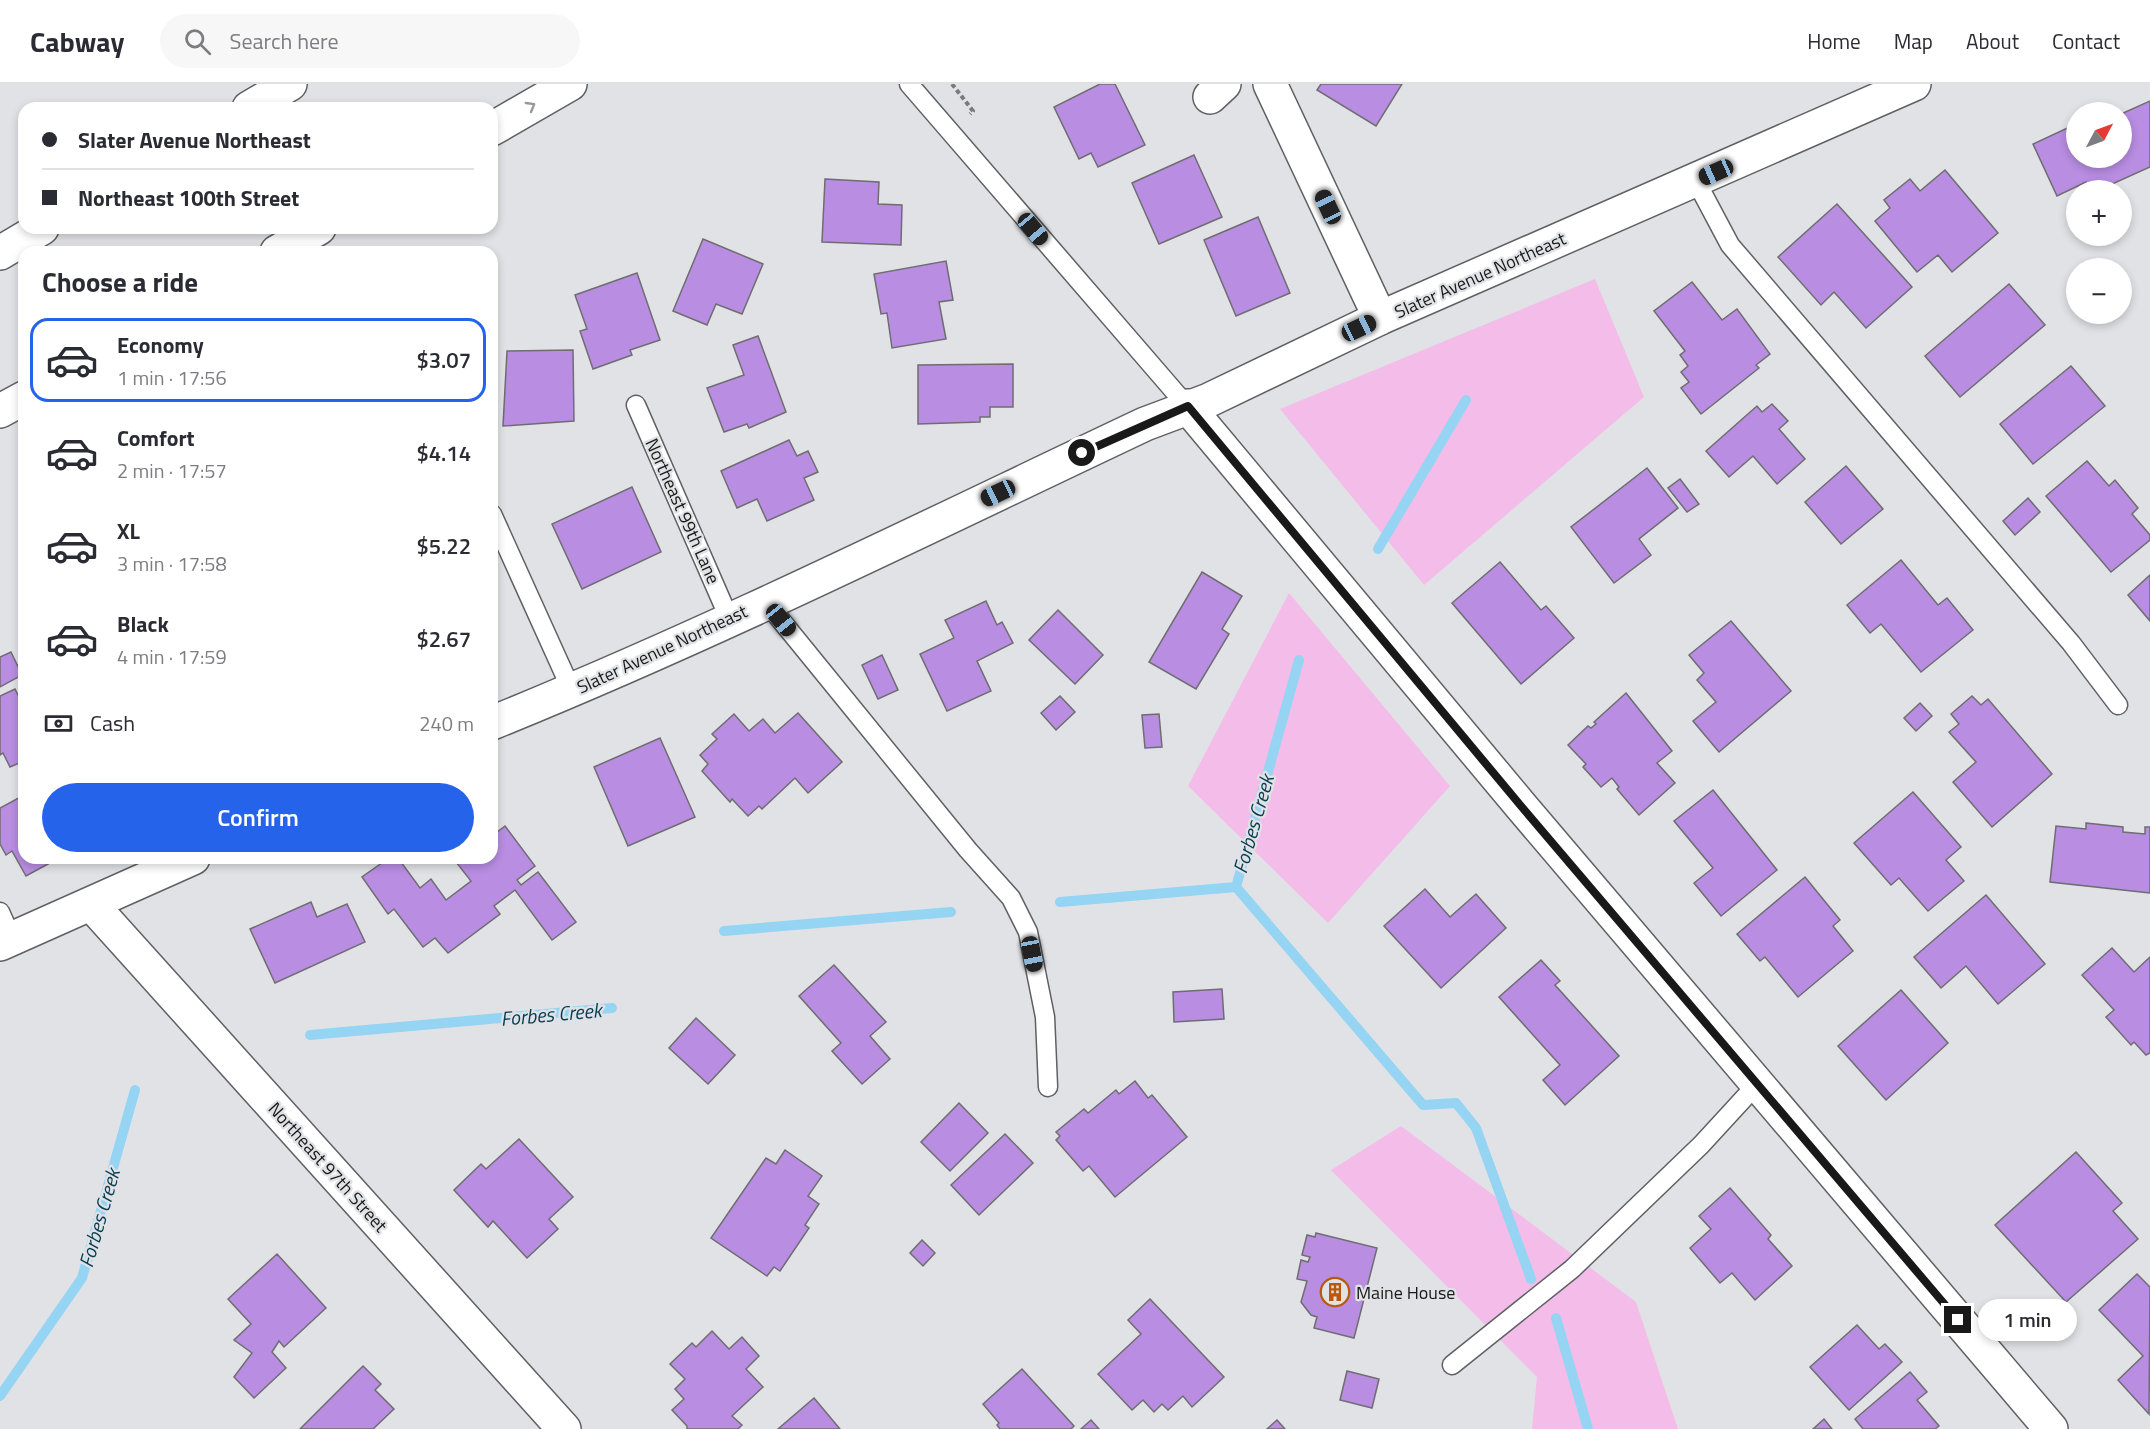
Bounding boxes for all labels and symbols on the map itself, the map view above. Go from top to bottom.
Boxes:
one-way arrow [525,102,535,113]
north arrow [2066,102,2132,168]
car [1696,156,1736,188]
car [1312,187,1344,227]
car [1015,209,1051,249]
street label: Slater Avenue Northeast [1390,225,1571,325]
car [1339,312,1379,344]
street label: Northeast 99th Lane [639,434,727,588]
route start [1068,439,1095,466]
car [978,477,1018,509]
street label: Slater Avenue Northeast [572,597,752,700]
car [763,600,799,640]
water label: Forbes Creek [1224,769,1282,877]
car [1020,935,1044,973]
water label: Forbes Creek [499,994,605,1034]
street label: Northeast 97th Street [262,1096,394,1239]
water label: Forbes Creek [70,1163,128,1271]
building icon: Maine House [1319,1276,1351,1308]
place label: Maine House [1356,1279,1455,1306]
callout: 1 min [1979,1299,2078,1341]
route end [1944,1306,1971,1333]

